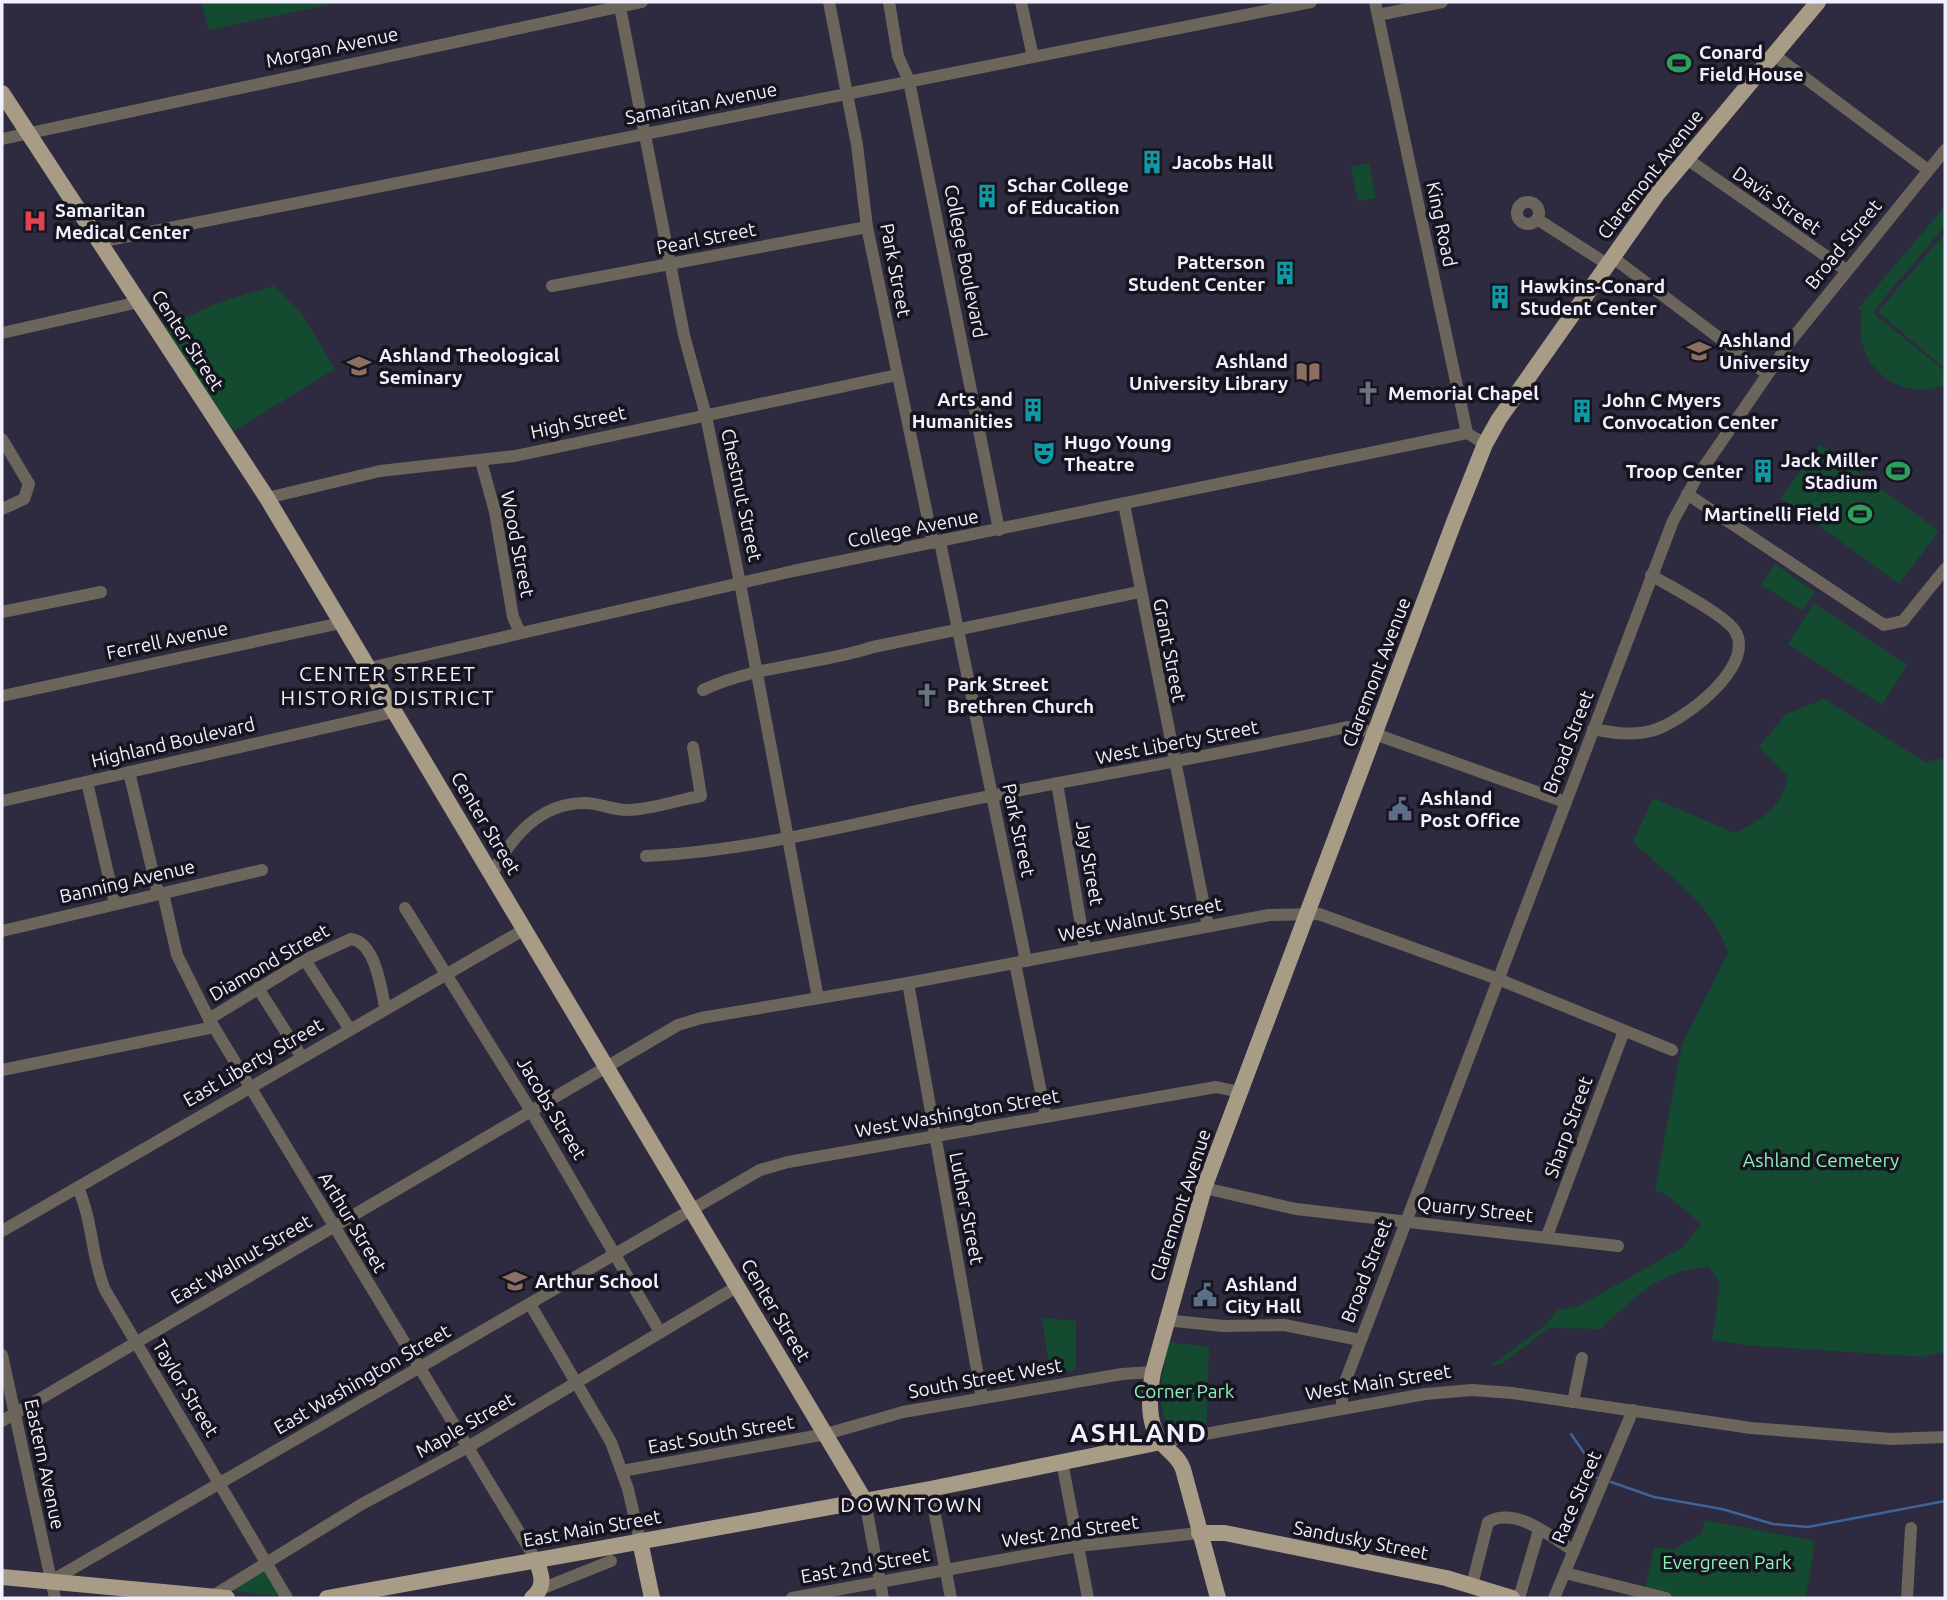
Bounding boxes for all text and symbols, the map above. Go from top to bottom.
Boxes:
street label: Morgan Avenue [264,22,400,72]
place label: Conard Field House [1699,41,1804,85]
sports icon: Conard Field House [1665,49,1693,77]
street label: Samaritan Avenue [623,77,779,129]
street label: Claremont Avenue [1593,105,1707,243]
building icon: Jacobs Hall [1138,148,1166,176]
place label: Jacobs Hall [1172,151,1273,173]
street label: Davis Street [1729,162,1826,239]
place label: Schar College of Education [1007,174,1129,218]
street label: King Road [1422,179,1462,269]
street label: College Boulevard [940,182,992,340]
building icon: Schar College of Education [973,182,1001,210]
street label: Broad Street [1800,194,1886,293]
place label: Samaritan Medical Center [55,199,190,243]
hospital icon: Samaritan Medical Center [21,207,49,235]
street label: Pearl Street [654,217,758,258]
street label: Park Street [876,221,916,319]
place label: Patterson Student Center [1128,251,1265,295]
building icon: Patterson Student Center [1271,259,1299,287]
place label: Hawkins-Conard Student Center [1520,275,1665,319]
building icon: Hawkins-Conard Student Center [1486,283,1514,311]
street label: Center Street [147,286,229,395]
place label: Ashland University [1719,329,1810,373]
school or university icon: Ashland University [1685,337,1713,365]
place label: Ashland Theological Seminary [379,344,560,388]
place label: Ashland University Library [1129,350,1288,394]
school or university icon: Ashland Theological Seminary [345,352,373,380]
library icon: Ashland University Library [1294,358,1322,386]
church icon: Memorial Chapel [1354,379,1382,407]
place label: Memorial Chapel [1388,382,1539,404]
place label: Arts and Humanities [912,388,1013,432]
place label: John C Myers Convocation Center [1602,389,1778,433]
building icon: Arts and Humanities [1019,396,1047,424]
building icon: John C Myers Convocation Center [1568,397,1596,425]
street label: High Street [528,401,628,443]
street label: Chestnut Street [717,427,767,564]
place label: Hugo Young Theatre [1064,431,1172,475]
theatre icon: Hugo Young Theatre [1030,439,1058,467]
place label: Jack Miller Stadium [1781,449,1878,493]
building icon: Troop Center [1749,457,1777,485]
sports icon: Jack Miller Stadium [1884,457,1912,485]
place label: Troop Center [1626,460,1743,482]
street label: Wood Street [497,489,539,600]
sports icon: Martinelli Field [1846,500,1874,528]
place label: Martinelli Field [1704,503,1840,525]
street label: College Avenue [846,505,980,551]
street label: Claremont Avenue [1337,594,1415,750]
street label: Grant Street [1149,596,1191,704]
street label: Ferrell Avenue [104,616,230,664]
district label: CENTER STREET HISTORIC DISTRICT [281,661,495,709]
place label: Park Street Brethren Church [947,673,1094,717]
church icon: Park Street Brethren Church [913,681,941,709]
street label: Broad Street [1538,687,1598,797]
street label: Highland Boulevard [89,712,257,772]
street label: West Liberty Street [1094,715,1261,769]
street label: Center Street [447,768,525,879]
street label: Park Street [998,781,1040,879]
place label: Ashland Post Office [1420,787,1521,831]
public building icon: Ashland Post Office [1386,795,1414,823]
street label: Jay Street [1072,819,1108,908]
street label: Banning Avenue [57,855,197,907]
street label: West Walnut Street [1056,892,1224,946]
street label: Diamond Street [205,919,333,1005]
street label: East Liberty Street [179,1013,327,1111]
street label: Jacobs Street [513,1053,592,1164]
street label: Sharp Street [1539,1073,1597,1181]
street label: West Washington Street [853,1084,1061,1142]
street label: Claremont Avenue [1145,1126,1215,1284]
park label: Ashland Cemetery [1743,1149,1899,1171]
street label: Luther Street [945,1150,989,1267]
street label: Arthur Street [314,1168,392,1277]
street label: Quarry Street [1416,1192,1535,1226]
street label: East Walnut Street [167,1209,316,1308]
street label: Broad Street [1336,1216,1396,1326]
street label: Center Street [737,1255,815,1366]
school or university icon: Arthur School [501,1267,529,1295]
place label: Arthur School [535,1270,659,1292]
place label: Ashland City Hall [1225,1273,1301,1317]
public building icon: Ashland City Hall [1191,1281,1219,1309]
street label: East Washington Street [270,1319,454,1438]
street label: Taylor Street [148,1335,224,1441]
street label: South Street West [907,1354,1064,1402]
street label: West Main Street [1304,1360,1453,1404]
park label: Corner Park [1134,1380,1235,1402]
street label: Maple Street [412,1388,519,1462]
street label: Eastern Avenue [20,1397,70,1531]
street label: East South Street [646,1410,796,1458]
district label: ASHLAND [1070,1418,1208,1447]
street label: Race Street [1547,1447,1606,1547]
district label: DOWNTOWN [840,1492,984,1516]
street label: East Main Street [521,1505,663,1551]
street label: West 2nd Street [1000,1510,1140,1551]
street label: Sandusky Street [1292,1516,1431,1564]
street label: East 2nd Street [799,1543,932,1587]
park label: Evergreen Park [1662,1551,1792,1573]

